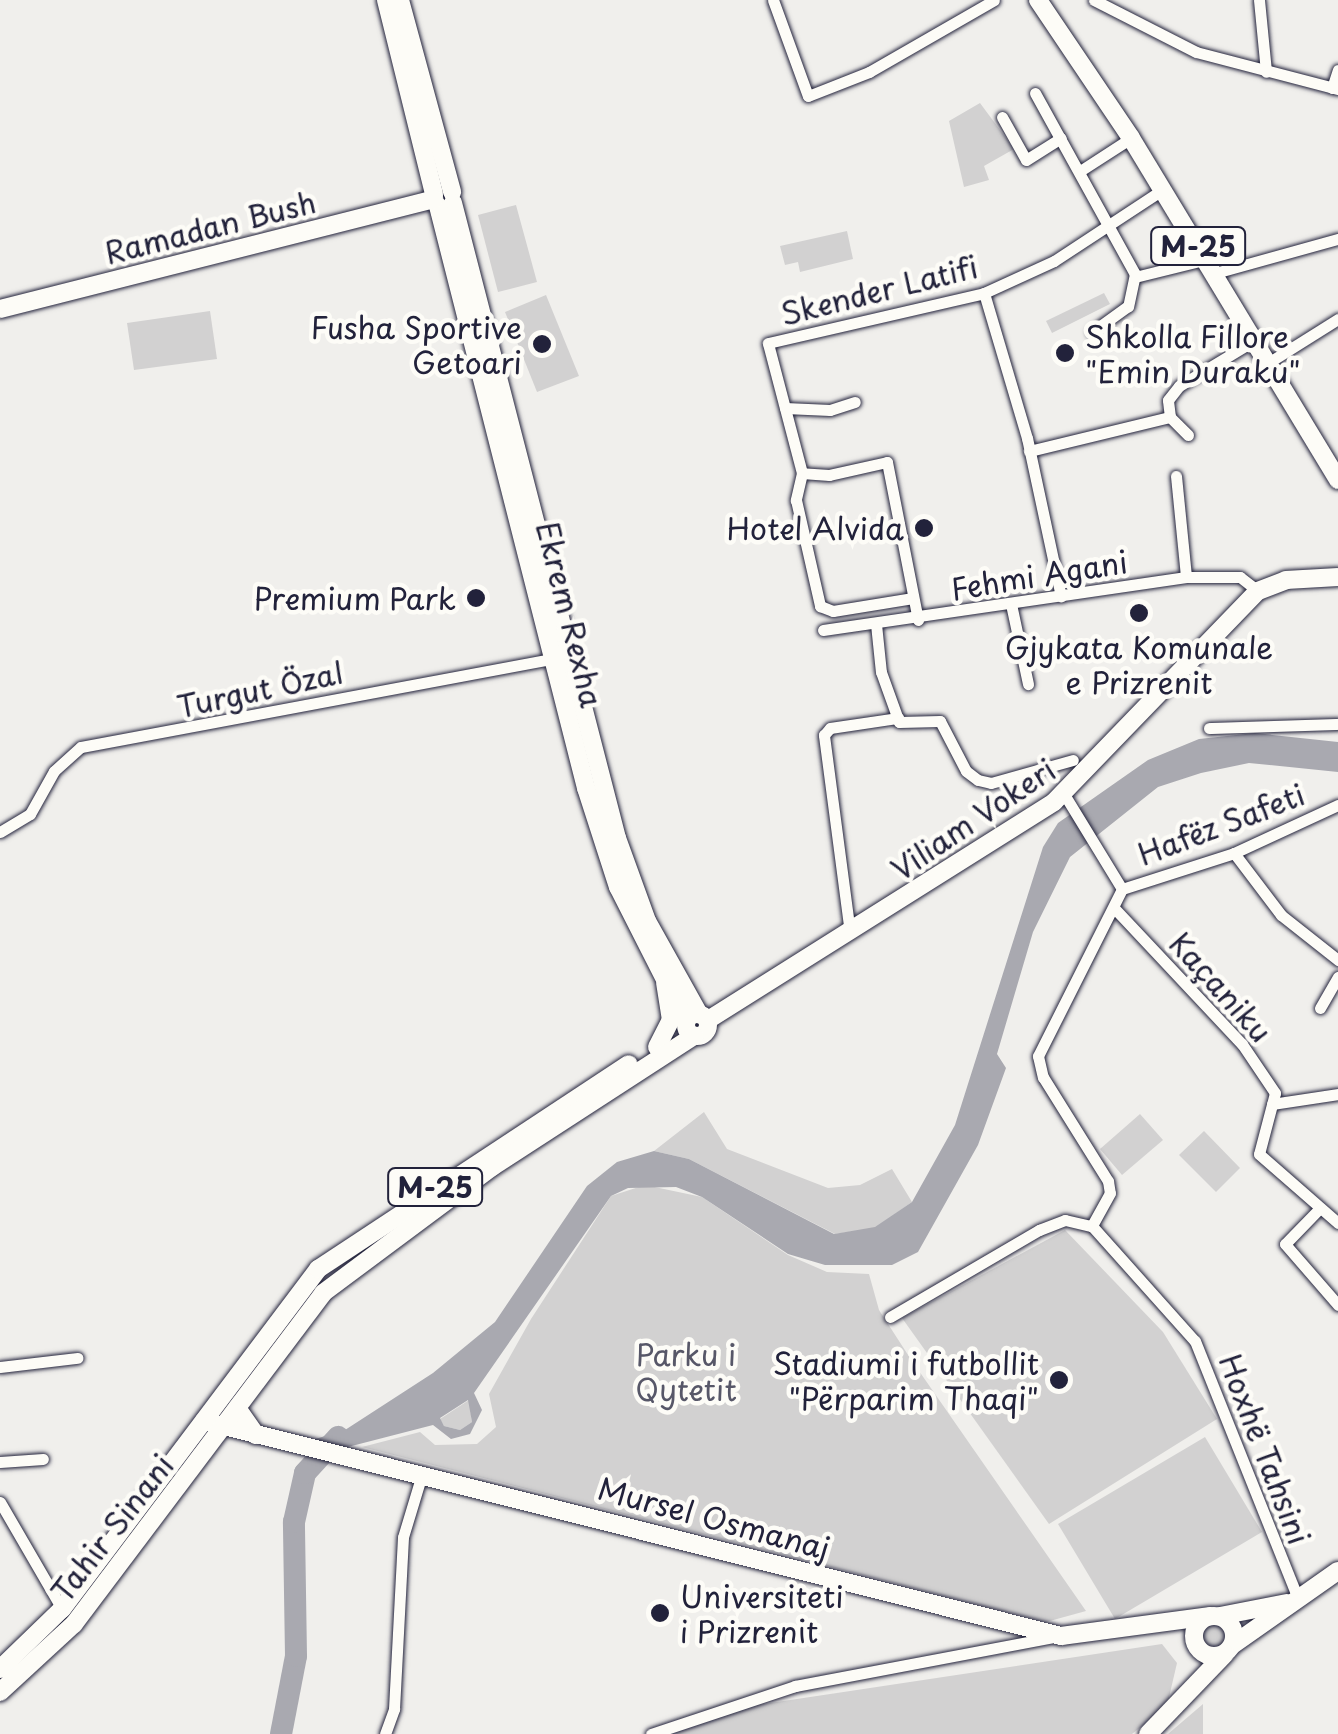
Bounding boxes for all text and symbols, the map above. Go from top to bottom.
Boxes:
street label: Ramadan Bush [101,183,319,271]
road number: M-25 [1148,223,1248,269]
street label: Skender Latifi [777,248,981,332]
place label: Fusha Sportive Getoari [312,309,522,380]
place label: Shkolla Fillore "Emin Duraku" [1085,318,1301,388]
marker: Fusha Sportive Getoari [531,333,553,355]
marker: Shkolla Fillore "Emin Duraku" [1054,342,1076,364]
place label: Hotel Alvida [726,510,904,546]
marker: Hotel Alvida [913,517,935,539]
street label: Ekrem Rexha [530,518,610,710]
street label: Fehmi Agani [948,543,1130,607]
place label: Premium Park [252,580,456,616]
marker: Premium Park [465,587,487,609]
marker: Gjykata Komunale e Prizrenit [1128,602,1150,624]
place label: Gjykata Komunale e Prizrenit [1005,629,1273,700]
street label: Turgut Özal [173,654,347,724]
street label: Viliam Vokeri [884,751,1062,887]
street label: Hafëz Safeti [1131,775,1311,873]
street label: Kaçaniku [1163,925,1279,1049]
road number: M-25 [385,1164,485,1210]
park label: Parku i Qytetit [635,1336,737,1406]
place label: Stadiumi i futbollit "Përparim Thaqi" [772,1345,1039,1416]
street label: Hoxhë Tahsini [1212,1348,1318,1550]
marker: Stadiumi i futbollit "Përparim Thaqi" [1048,1369,1070,1391]
street label: Tahir Sinani [44,1447,180,1609]
street label: Mursel Osmanaj [596,1470,832,1566]
place label: Universiteti i Prizrenit [680,1578,844,1648]
marker: Universiteti i Prizrenit [649,1602,671,1624]

